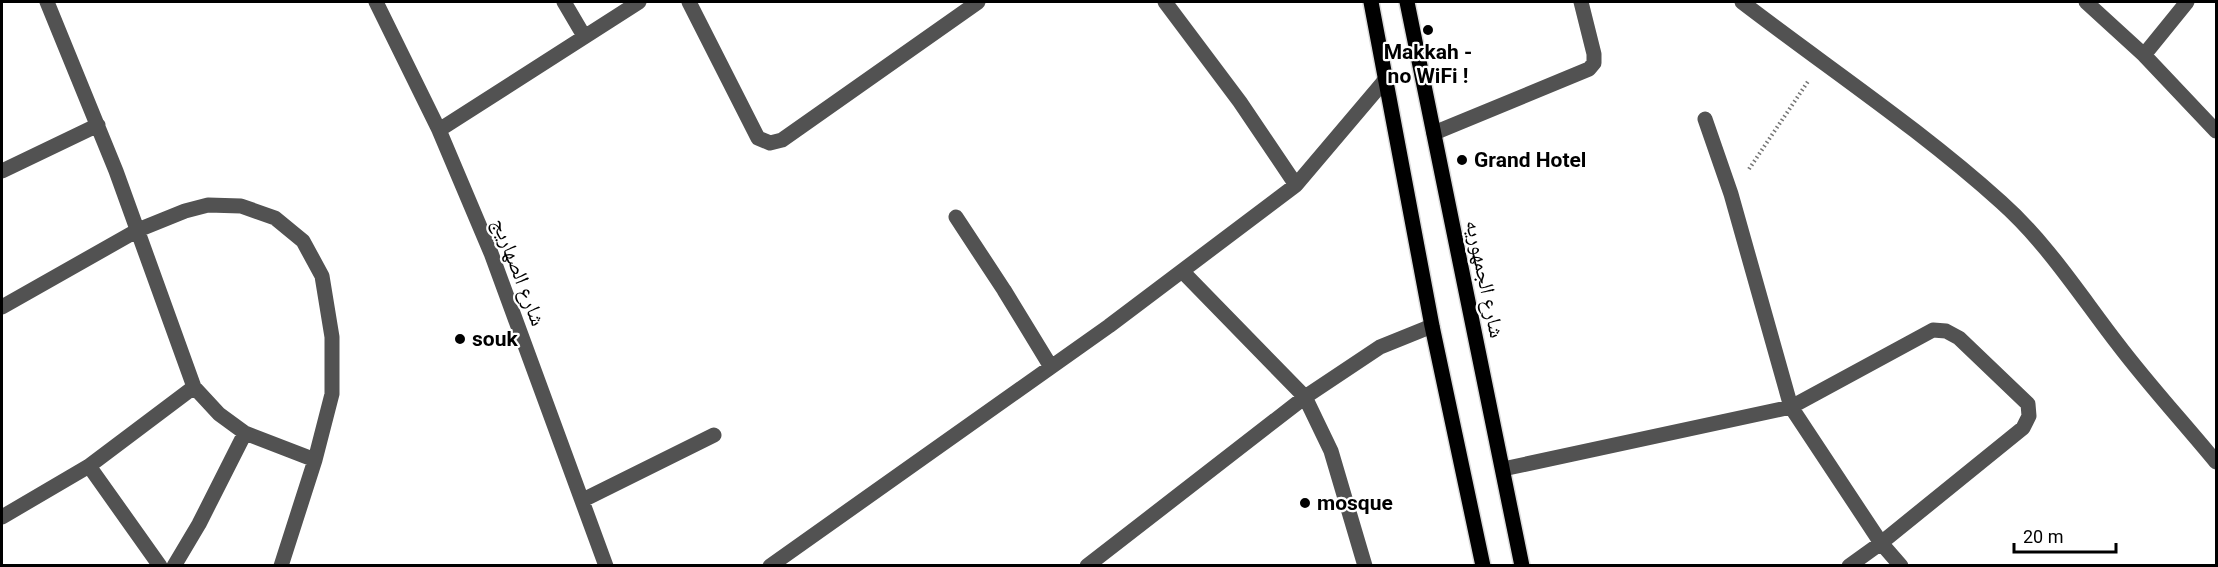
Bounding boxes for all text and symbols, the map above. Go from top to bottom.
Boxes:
marker: Makkah - no WiFi ! [1421,23,1435,37]
place label: Makkah - no WiFi ! [1384,40,1472,88]
place label: Grand Hotel [1474,148,1586,172]
marker: Grand Hotel [1455,153,1469,167]
street label: شارع الصهاريج [487,215,551,330]
street label: شارع الجمهوريه [1460,218,1509,340]
place label: souk [472,327,518,351]
marker: souk [453,332,467,346]
place label: mosque [1317,491,1393,515]
marker: mosque [1298,496,1312,510]
scale bar [2014,516,2116,554]
text: 20 m [2023,526,2063,547]

